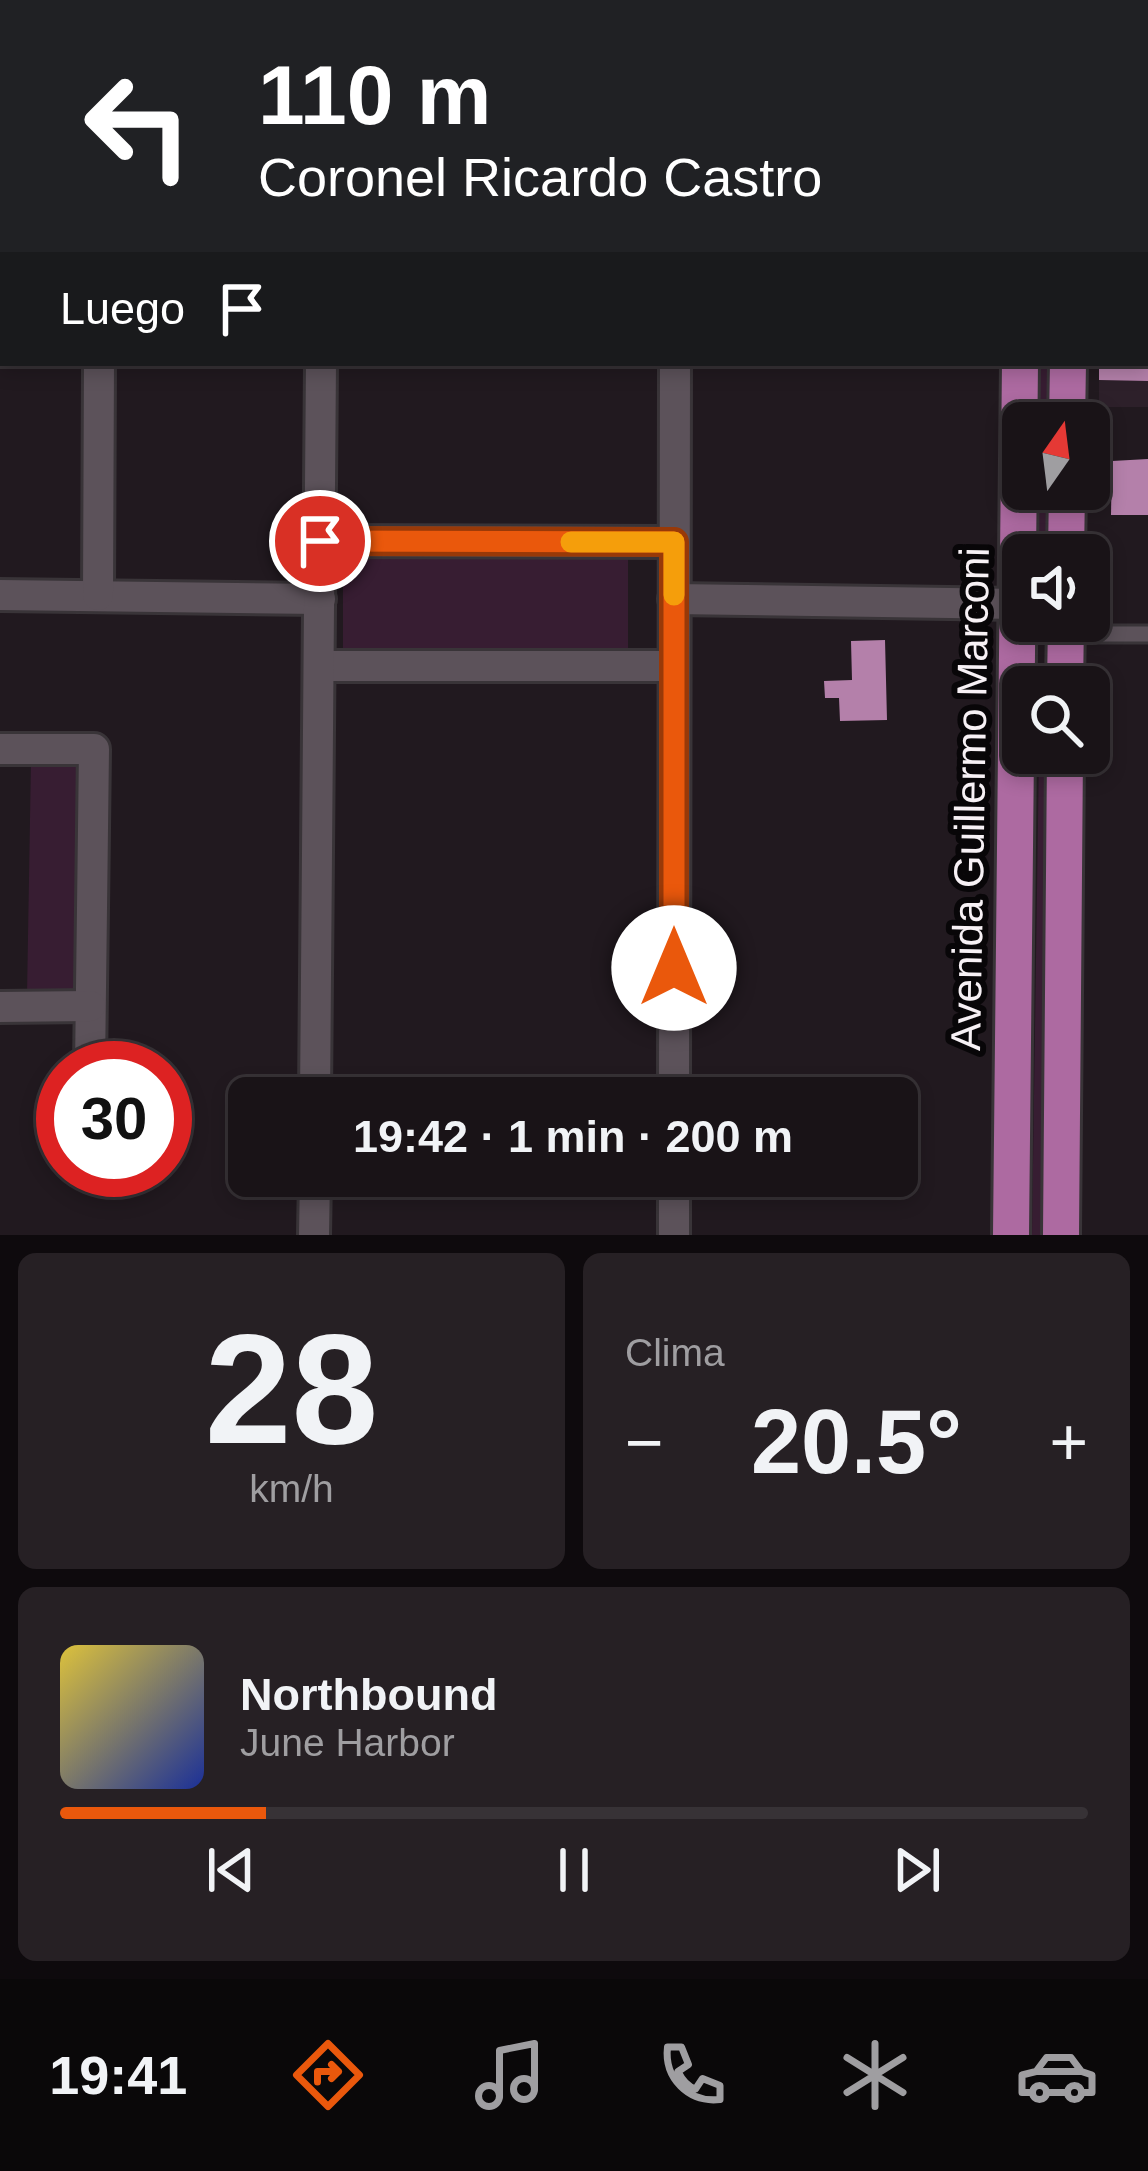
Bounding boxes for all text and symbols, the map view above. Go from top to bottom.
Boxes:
icon: left [60,48,216,204]
text: 110 m [258,48,492,142]
text: Coronel Ricardo Castro [258,147,822,207]
icon: arrive [209,276,275,342]
text: Luego [60,283,185,334]
north arrow [1002,402,1110,510]
map controls [1002,402,1110,774]
pin [269,490,371,592]
icon: arrive [287,508,353,574]
button: sound [1002,534,1110,642]
street label: Avenida Guillermo Marconi [942,547,998,1051]
button: search [1002,666,1110,774]
position arrow [611,905,737,1031]
speed limit sign: 30 [36,1041,192,1197]
text: 19:42 · 1 min · 200 m [353,1111,793,1162]
text: 28 [205,1302,378,1476]
text: Clima [625,1331,725,1374]
text: 20.5° [751,1392,962,1492]
text: − [625,1405,664,1479]
text: + [1049,1405,1088,1479]
text: km/h [249,1467,334,1510]
text: Northbound [240,1669,497,1720]
text: June Harbor [240,1721,455,1764]
icon: previous [198,1837,264,1903]
icon: pause [541,1837,607,1903]
icon: next [884,1837,950,1903]
icon: directions [286,2033,370,2117]
icon: music [468,2033,552,2117]
icon: phone [650,2033,734,2117]
icon: climate [833,2033,917,2117]
icon: car [1015,2033,1099,2117]
text: 19:41 [49,2045,187,2105]

